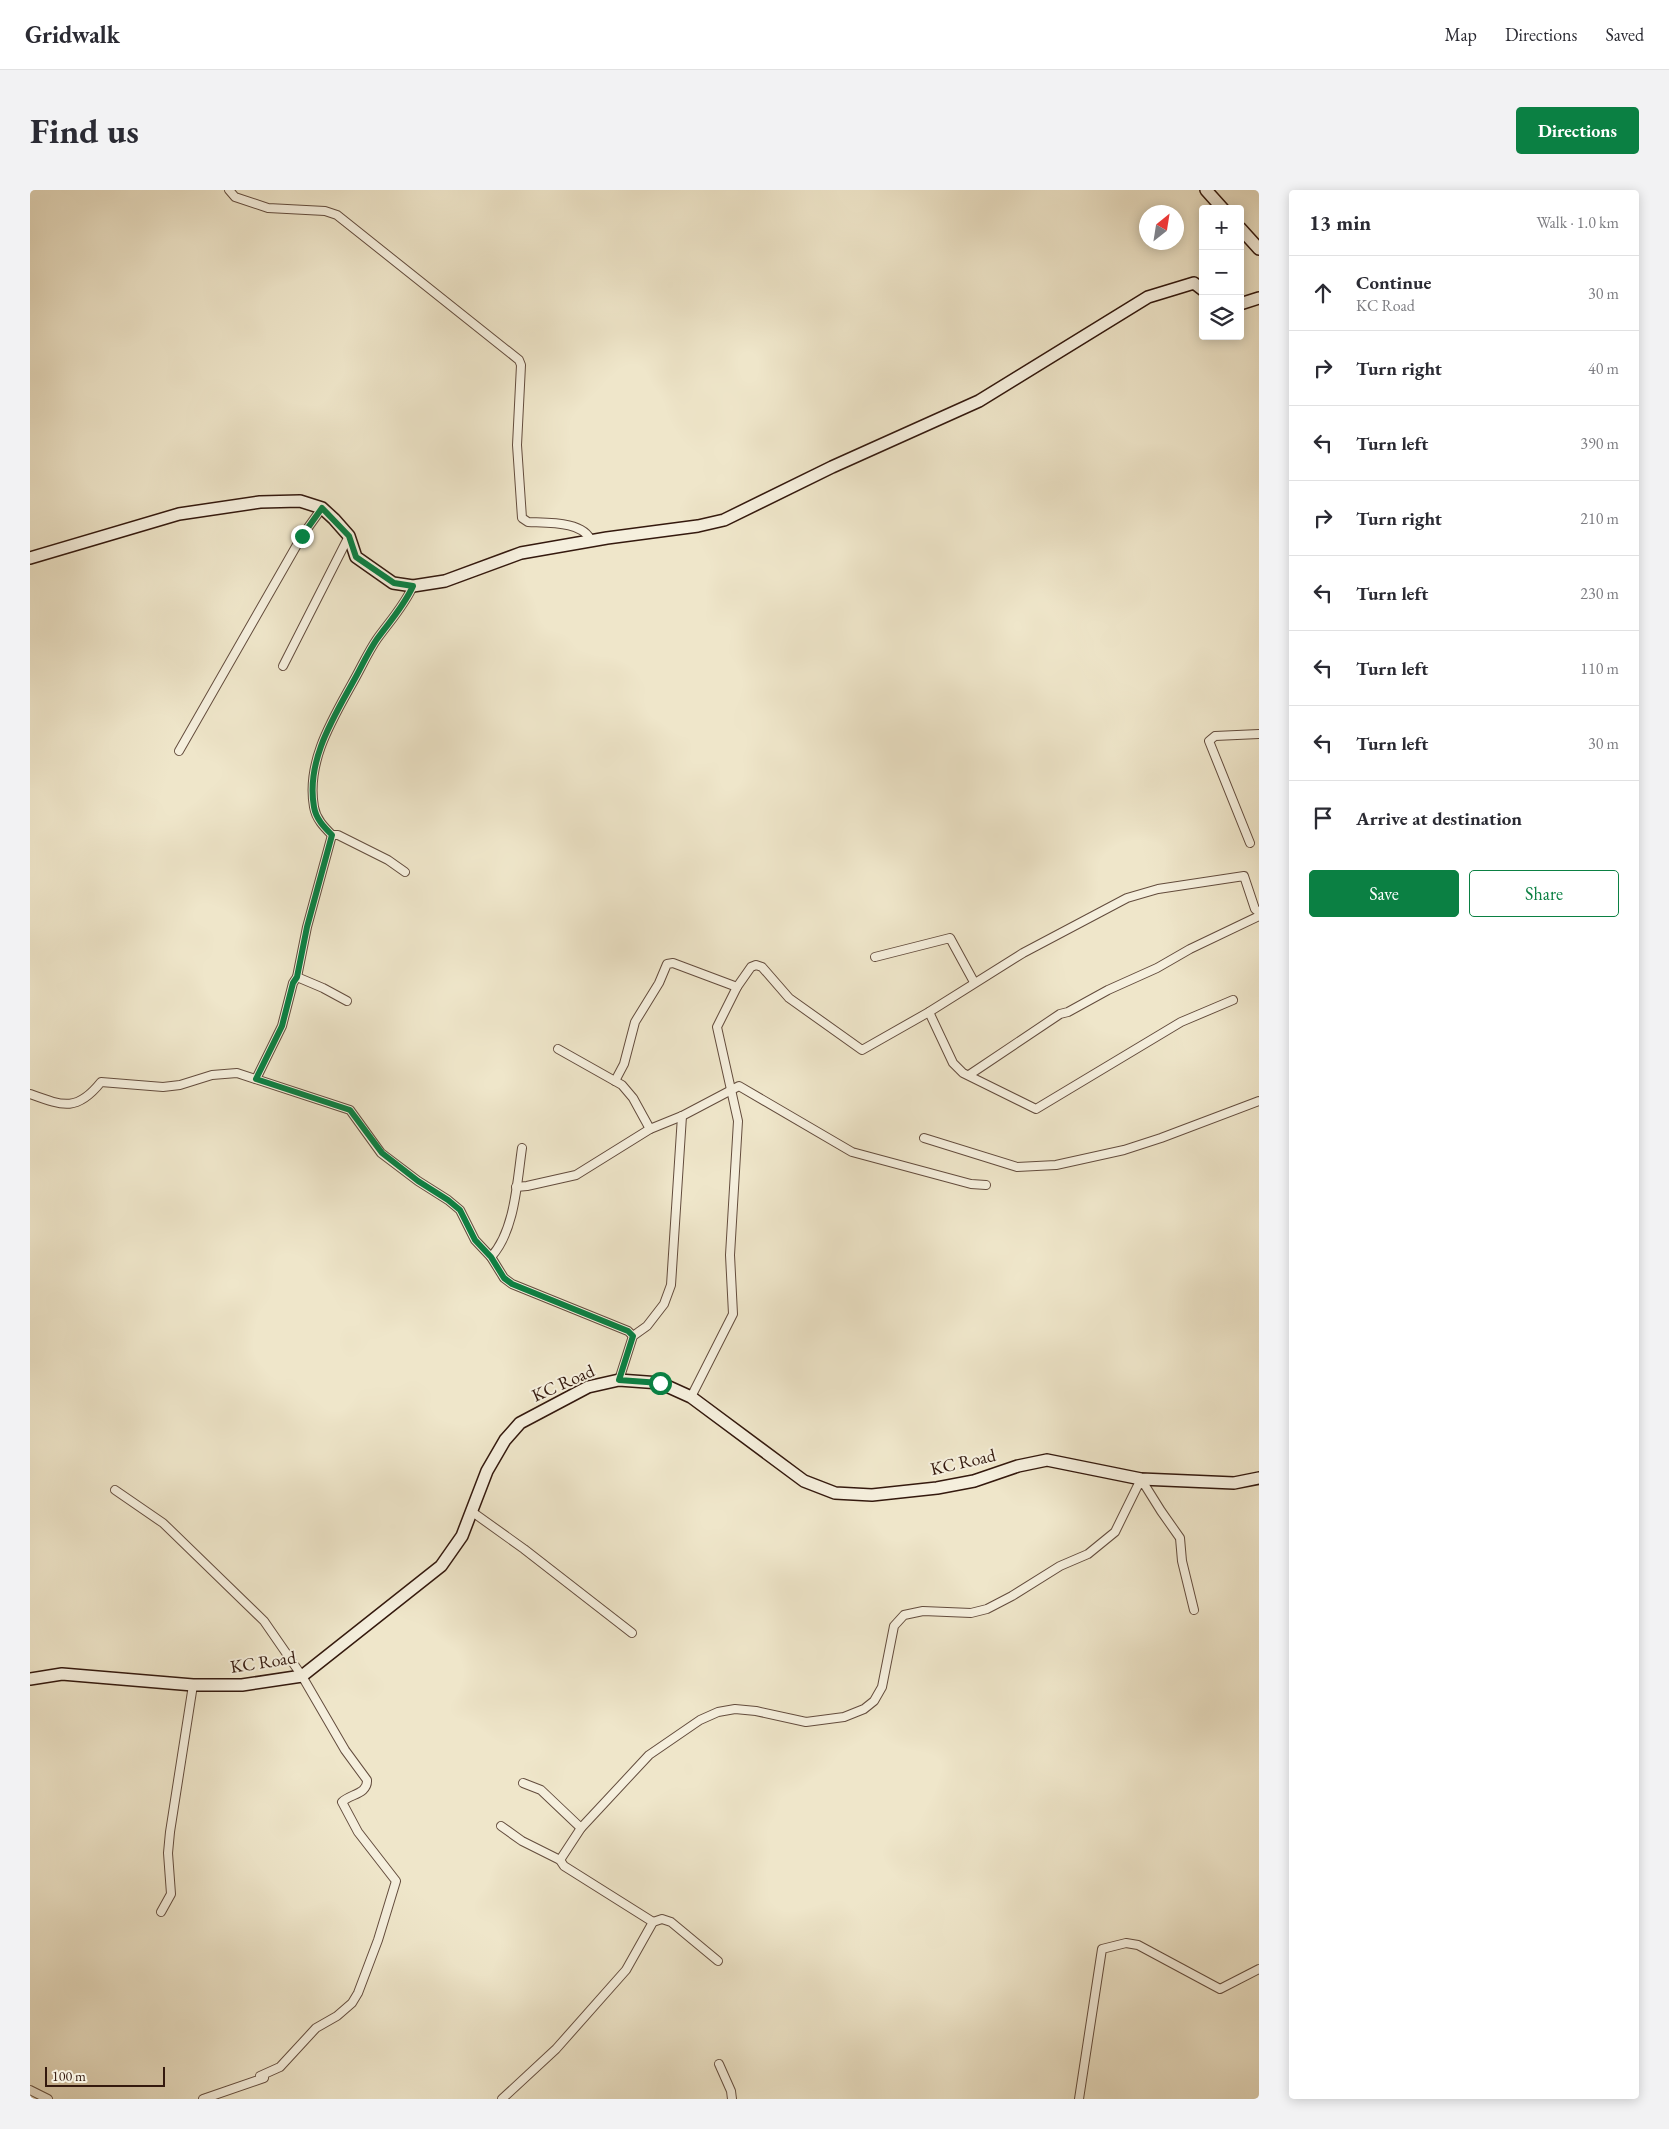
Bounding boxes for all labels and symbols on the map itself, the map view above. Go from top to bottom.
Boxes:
north arrow [1139,205,1184,250]
route end [291,525,314,548]
street label: KC Road [528,1358,599,1407]
route start [649,1372,672,1395]
street label: KC Road [928,1443,999,1480]
street label: KC Road [228,1645,298,1678]
scale bar [45,2064,165,2087]

